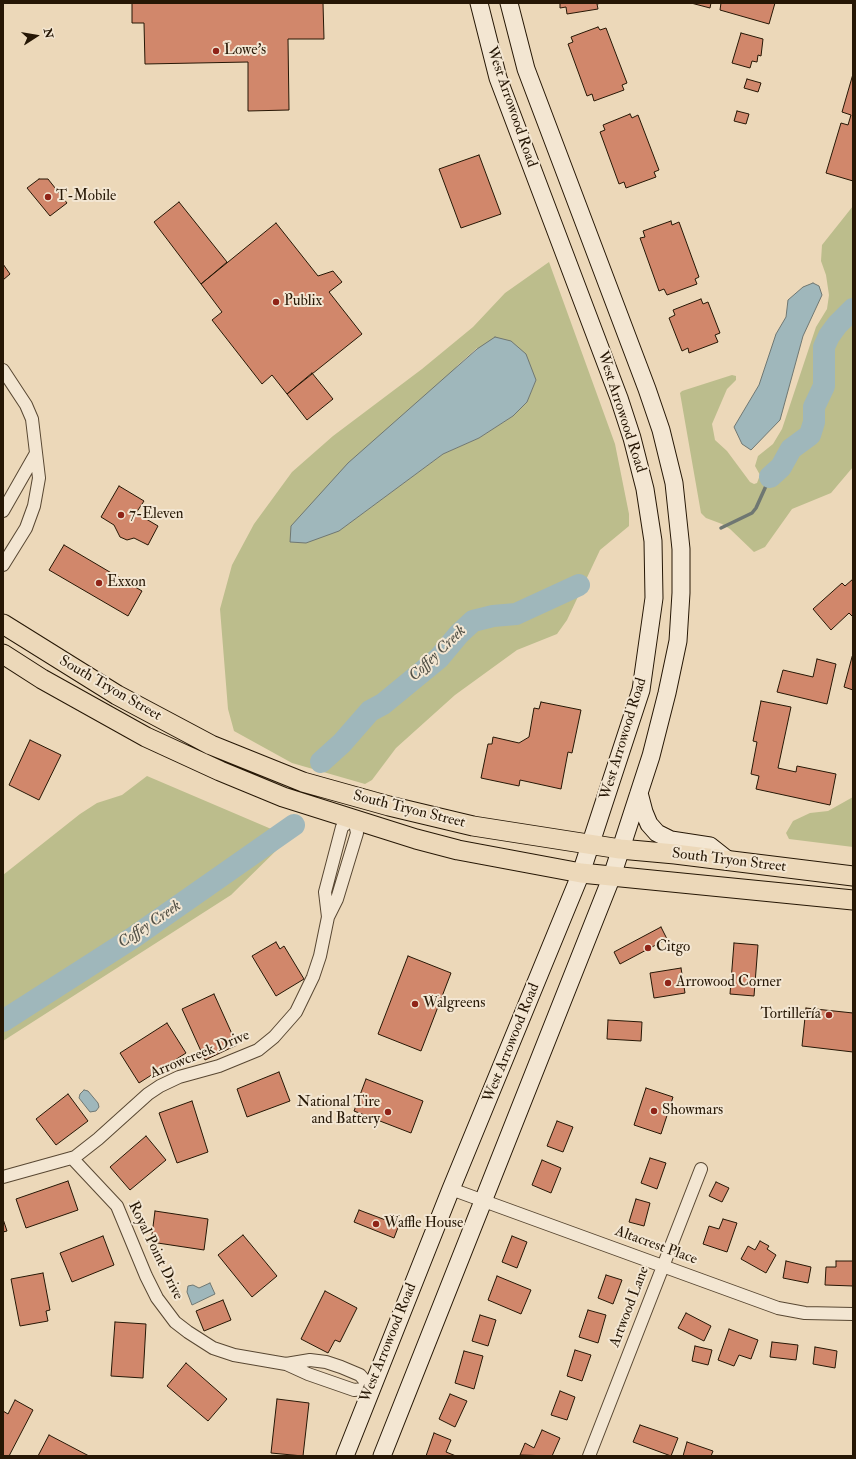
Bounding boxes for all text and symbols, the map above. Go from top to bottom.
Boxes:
north arrow [16,16,56,56]
text: N [41,27,56,40]
place label: Lowe's [224,42,266,60]
street label: West Arrowood Road [482,44,540,170]
marker: Lowe's [211,46,221,56]
place label: T-Mobile [56,188,116,206]
marker: T-Mobile [43,192,53,202]
place label: Publix [284,293,322,311]
marker: Publix [271,297,281,307]
street label: West Arrowood Road [593,349,649,475]
place label: 7-Eleven [129,506,183,524]
marker: 7-Eleven [116,510,126,520]
place label: Exxon [107,574,146,592]
marker: Exxon [94,578,104,588]
water label: Coffey Creek [405,622,471,686]
street label: South Tryon Street [56,652,164,726]
street label: West Arrowood Road [597,676,651,802]
street label: South Tryon Street [351,787,467,833]
street label: South Tryon Street [671,845,787,877]
water label: Coffey Creek [115,897,185,953]
place label: Citgo [656,939,690,957]
marker: Citgo [643,943,653,953]
place label: Arrowood Corner [676,974,781,992]
marker: Arrowood Corner [663,978,673,988]
street label: West Arrowood Road [480,981,544,1105]
place label: Walgreens [423,995,485,1013]
marker: Walgreens [410,999,420,1009]
place label: Tortillería [760,1006,821,1024]
marker: Tortillería [824,1010,834,1020]
street label: Arrowcreek Drive [148,1027,252,1083]
place label: National Tire and Battery [297,1094,380,1129]
place label: Showmars [662,1102,723,1120]
marker: Showmars [649,1106,659,1116]
marker: National Tire and Battery [383,1107,393,1117]
street label: Royal Point Drive [123,1199,187,1303]
place label: Waffle House [384,1215,463,1233]
marker: Waffle House [371,1219,381,1229]
street label: Altacrest Place [612,1223,700,1269]
street label: Artwood Lane [606,1264,654,1350]
street label: West Arrowood Road [357,1281,421,1405]

